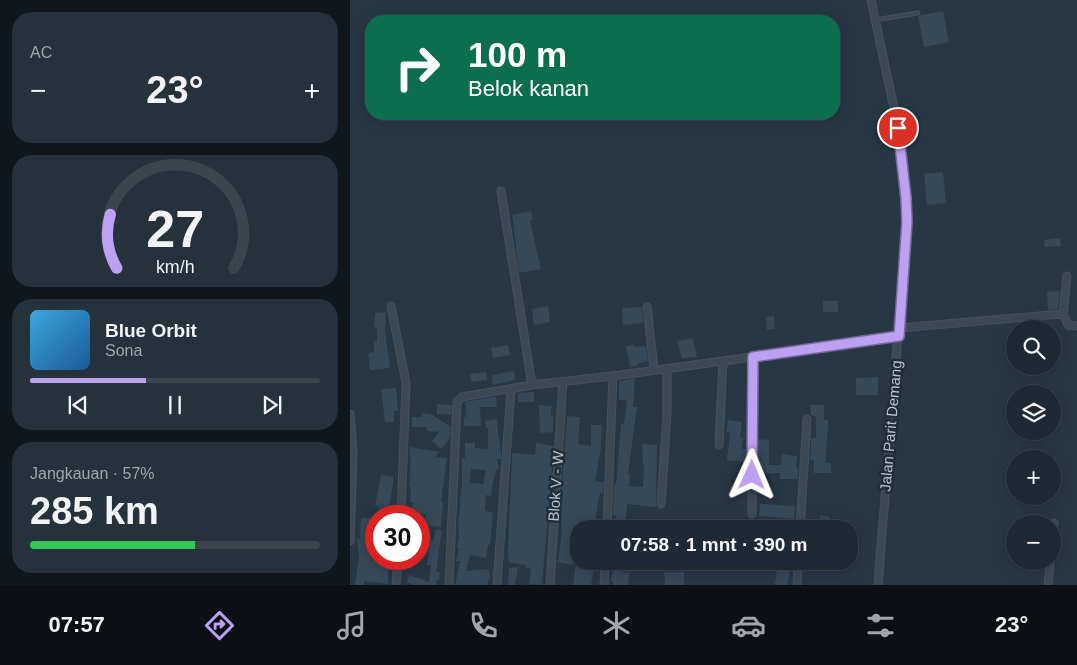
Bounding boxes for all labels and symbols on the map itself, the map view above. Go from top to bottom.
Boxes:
pin [877,107,919,149]
street label: Jalan Parit Demang [876,360,905,492]
position arrow [725,448,777,500]
street label: Blok V - W [545,449,567,522]
speed limit sign: 30 [365,505,430,570]

